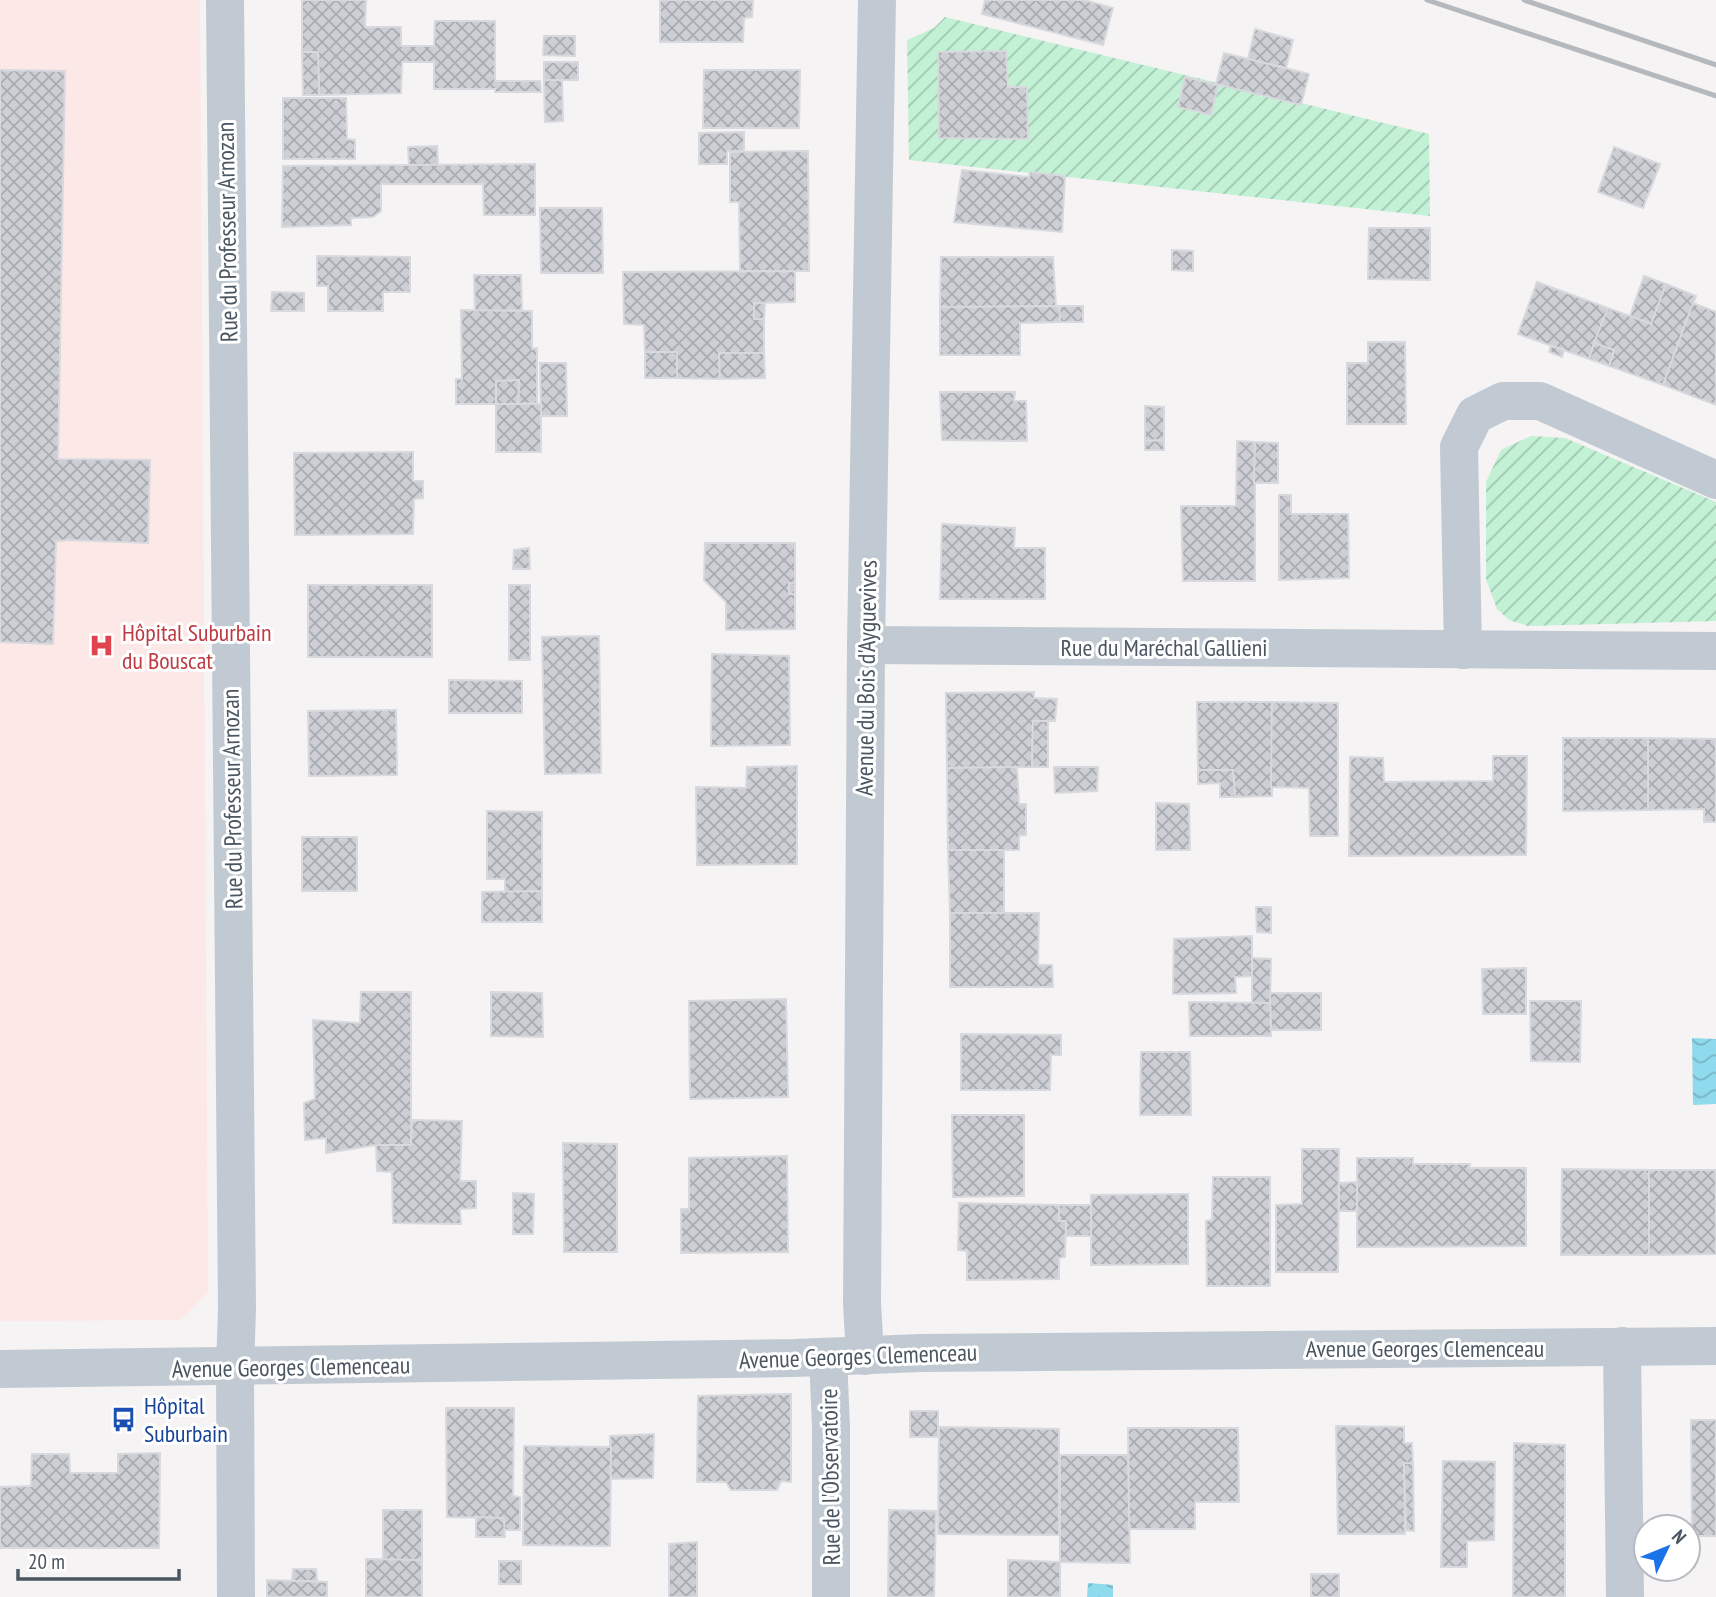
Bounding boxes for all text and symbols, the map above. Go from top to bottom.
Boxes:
street label: Rue du Professeur Arnozan [210,121,244,343]
street label: Avenue du Bois d'Ayguevives [848,560,884,796]
place label: Hôpital Suburbain du Bouscat [122,617,272,676]
hospital icon: Hôpital Suburbain du Bouscat [88,632,116,660]
street label: Rue du Maréchal Gallieni [1061,632,1267,663]
street label: Rue du Professeur Arnozan [215,688,249,910]
street label: Avenue Georges Clemenceau [1306,1333,1544,1364]
street label: Avenue Georges Clemenceau [738,1336,978,1376]
street label: Avenue Georges Clemenceau [172,1349,410,1385]
street label: Rue de l'Observatoire [813,1388,847,1566]
place label: Hôpital Suburbain [144,1390,228,1449]
bus stop icon: Hôpital Suburbain [110,1405,138,1433]
north arrow [1632,1513,1702,1583]
text: N [1667,1524,1692,1548]
scale bar [18,1538,178,1582]
text: 20 m [28,1548,65,1575]

